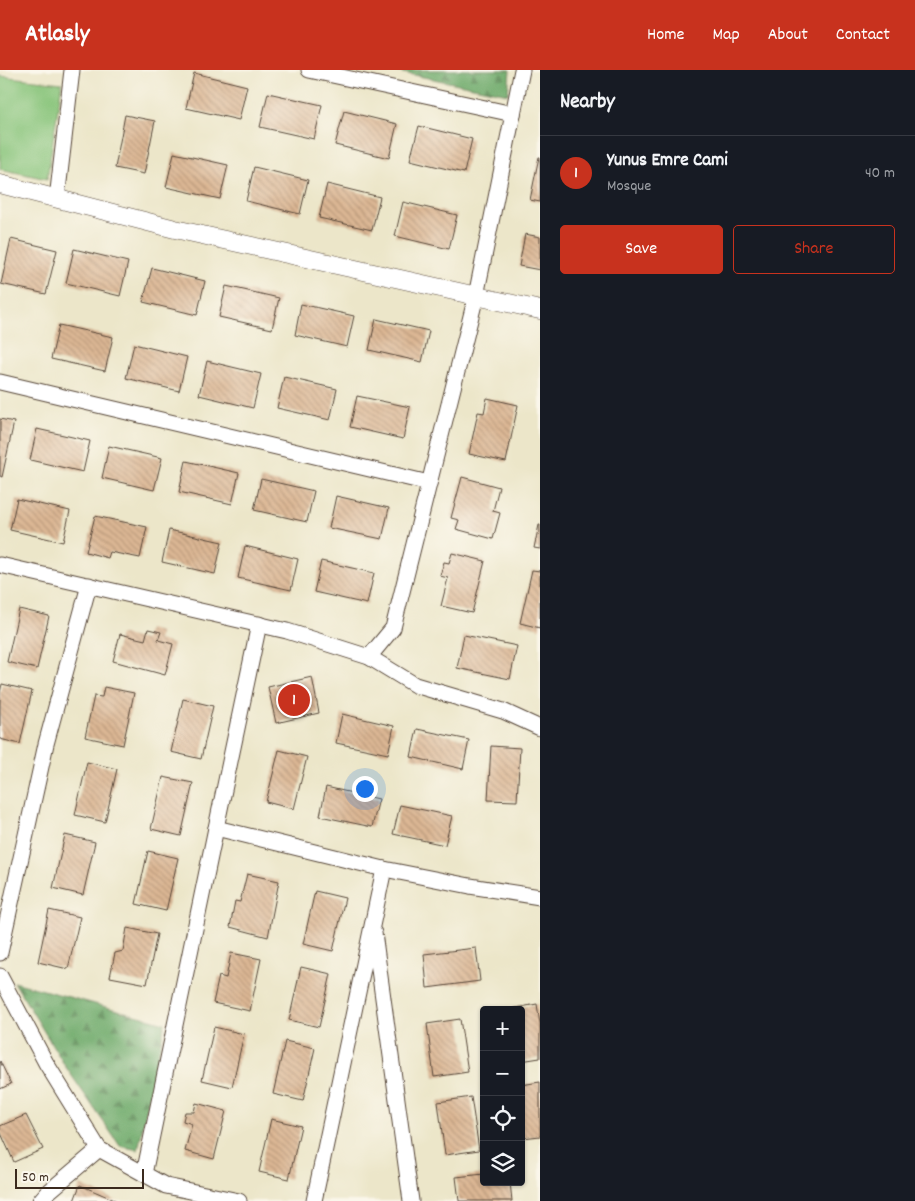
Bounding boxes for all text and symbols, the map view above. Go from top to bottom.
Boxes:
text: Atlasly [25,18,89,52]
text: Home [647,23,684,48]
text: Map [712,23,740,48]
text: About [768,23,808,48]
text: Contact [836,23,890,48]
text: Nearby [560,88,615,118]
text: Yunus Emre Cami [607,148,728,175]
text: 1 [574,162,578,185]
text: 40 m [865,162,895,185]
text: Mosque [607,175,651,198]
button: Save [560,225,723,274]
button: Share [733,225,895,274]
pin: 1 [278,681,310,719]
your location [352,776,378,802]
map controls [480,1006,525,1186]
button: + [480,1006,525,1051]
button: − [480,1051,525,1096]
button: locate [480,1096,525,1141]
button: layers [480,1141,525,1186]
scale bar [15,1166,144,1189]
text: 50 m [22,1168,49,1188]

